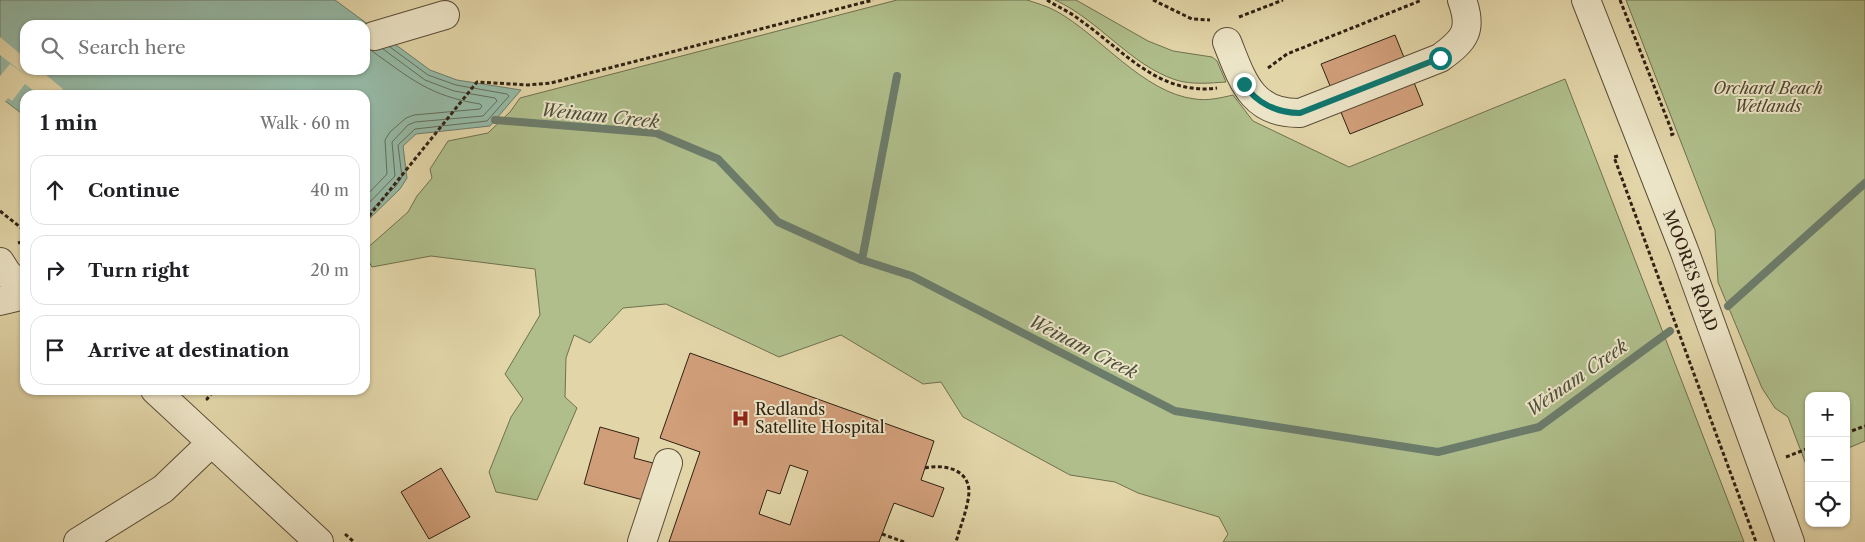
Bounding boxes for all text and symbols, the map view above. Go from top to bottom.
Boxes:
search box [20,20,370,75]
icon: search [38,34,66,62]
text: Search here [78,36,186,59]
route start [1429,47,1452,70]
route end [1233,73,1256,96]
park label: Orchard Beach Wetlands [1713,78,1823,116]
water label: Weinam Creek [540,99,661,133]
text: 1 min [40,110,98,135]
text: Walk · 60 m [260,113,350,133]
icon: ahead [41,176,69,204]
text: Continue [88,179,180,202]
text: 40 m [310,180,349,200]
street label: MOORES ROAD [1659,207,1723,334]
icon: right [41,256,69,284]
text: Turn right [88,259,189,282]
text: 20 m [310,260,349,280]
water label: Weinam Creek [1025,310,1142,384]
water label: Weinam Creek [1522,335,1633,421]
icon: arrive [41,336,69,364]
text: Arrive at destination [88,339,289,362]
map controls [1805,392,1850,527]
button: + [1805,392,1850,437]
place label: Redlands Satellite Hospital [755,399,885,437]
hospital icon: Redlands Satellite Hospital [731,408,751,428]
button: − [1805,437,1850,482]
button: locate [1805,482,1850,527]

